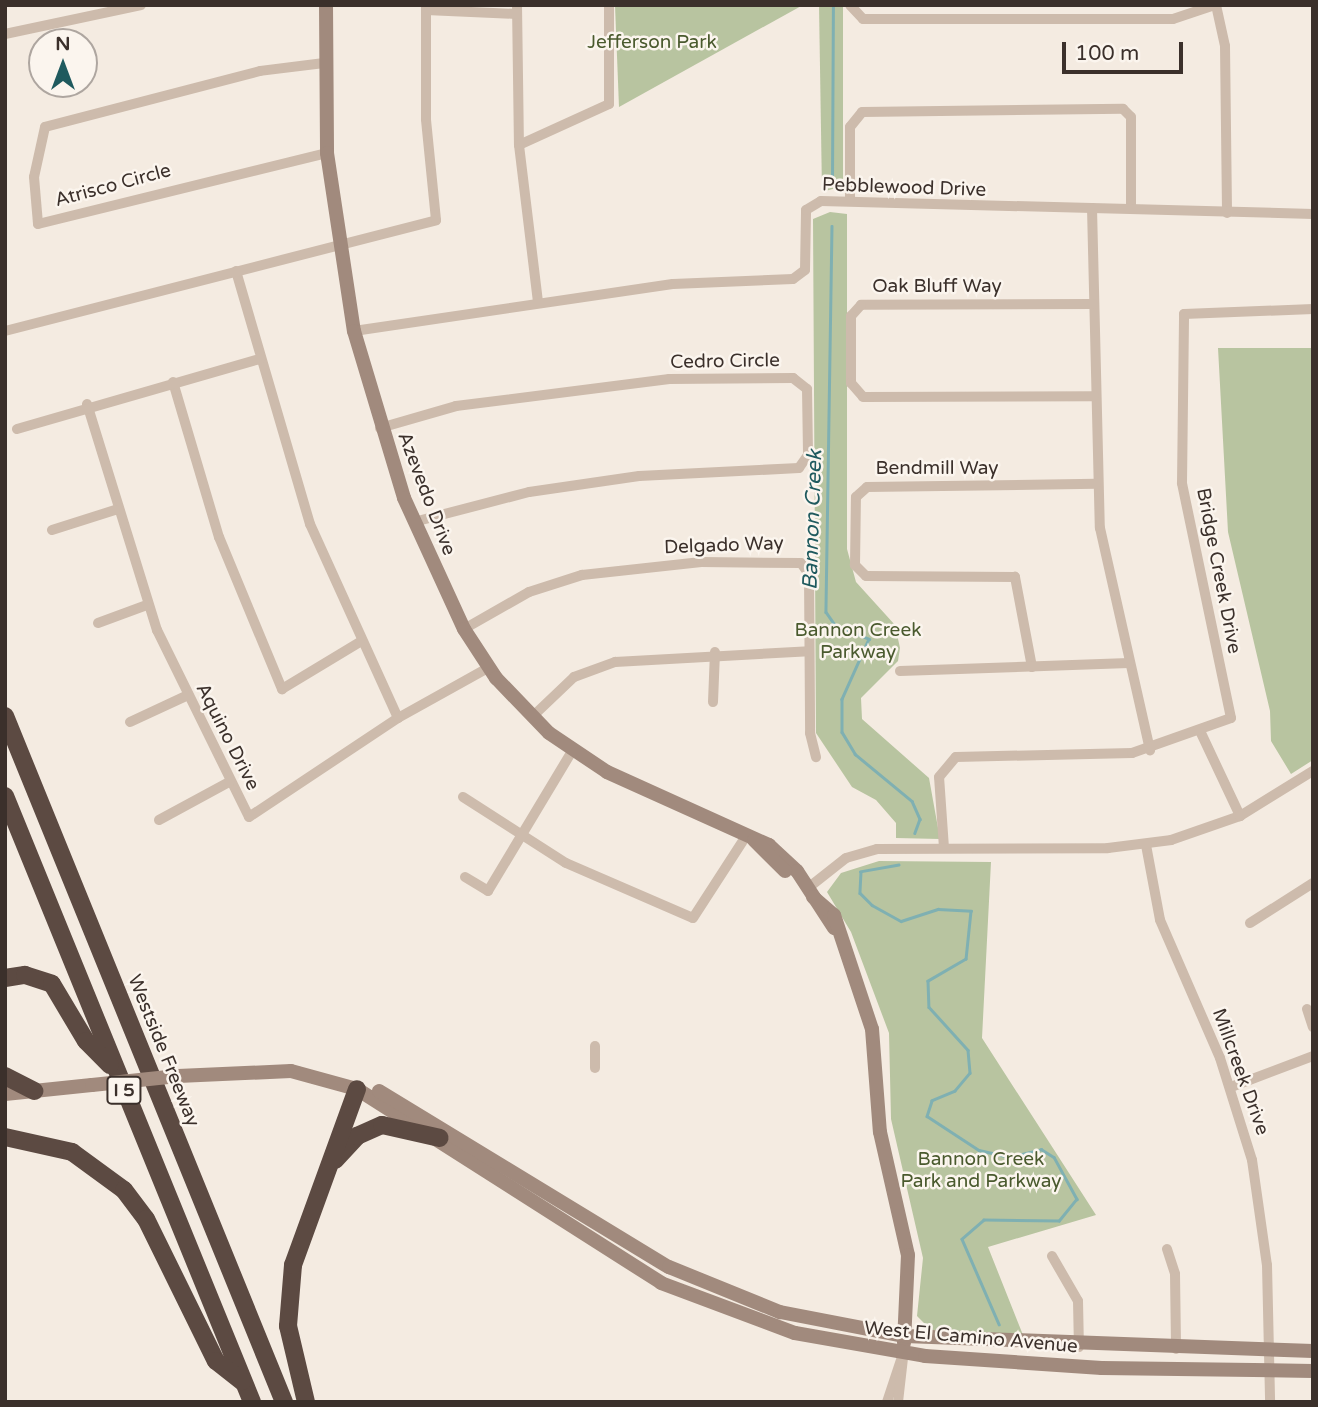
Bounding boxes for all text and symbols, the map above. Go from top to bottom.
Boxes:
north arrow [28,28,98,98]
scale bar [1066,28,1187,72]
park label: Jefferson Park [587,32,717,54]
text: N [55,33,71,55]
text: 100 m [1075,41,1139,66]
street label: Atrisco Circle [52,160,174,212]
street label: Pebblewood Drive [821,174,987,202]
street label: Oak Bluff Way [872,276,1002,298]
street label: Cedro Circle [670,350,780,374]
street label: Azevedo Drive [392,429,460,559]
water label: Bannon Creek [798,449,828,591]
street label: Bendmill Way [875,458,999,480]
street label: Bridge Creek Drive [1191,486,1245,656]
street label: Delgado Way [664,533,784,559]
park label: Bannon Creek Parkway [795,620,921,664]
street label: Aquino Drive [190,680,264,794]
street label: Westside Freeway [122,972,204,1130]
street label: Millcreek Drive [1207,1006,1273,1138]
road number: I 5 [105,1076,143,1105]
park label: Bannon Creek Park and Parkway [901,1149,1061,1193]
street label: West El Camino Avenue [863,1317,1079,1359]

